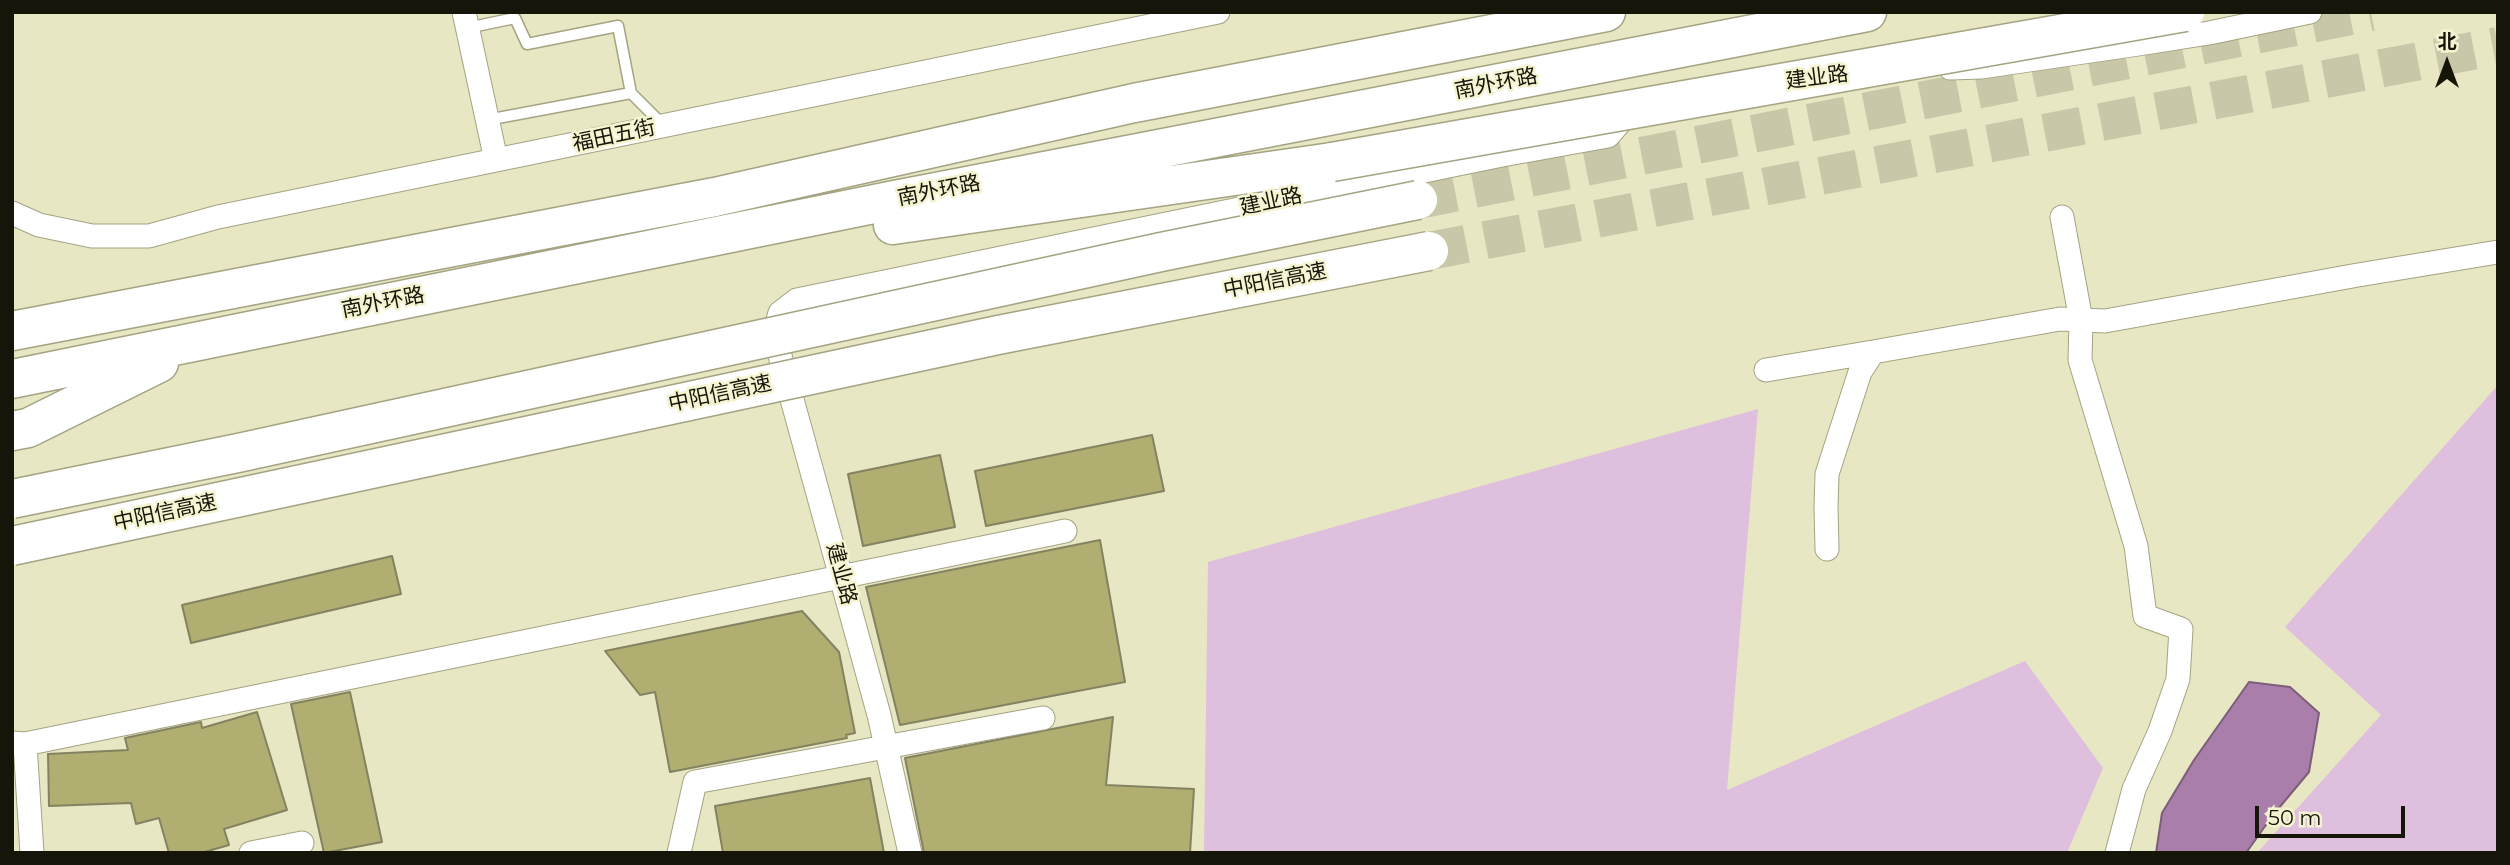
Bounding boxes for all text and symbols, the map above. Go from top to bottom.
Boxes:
north arrow [2412,28,2482,98]
text: 北 [2437,30,2457,53]
street label: 建业路 [1784,62,1850,94]
street label: 南外环路 [1452,64,1540,104]
street label: 福田五街 [570,115,658,157]
street label: 南外环路 [895,171,983,211]
street label: 建业路 [1238,183,1304,221]
street label: 中阳信高速 [1221,259,1329,303]
street label: 南外环路 [339,283,427,323]
street label: 中阳信高速 [666,371,774,417]
street label: 中阳信高速 [111,490,219,536]
street label: 建业路 [821,540,861,608]
scale bar [2258,792,2408,836]
text: 50 m [2268,805,2322,830]

